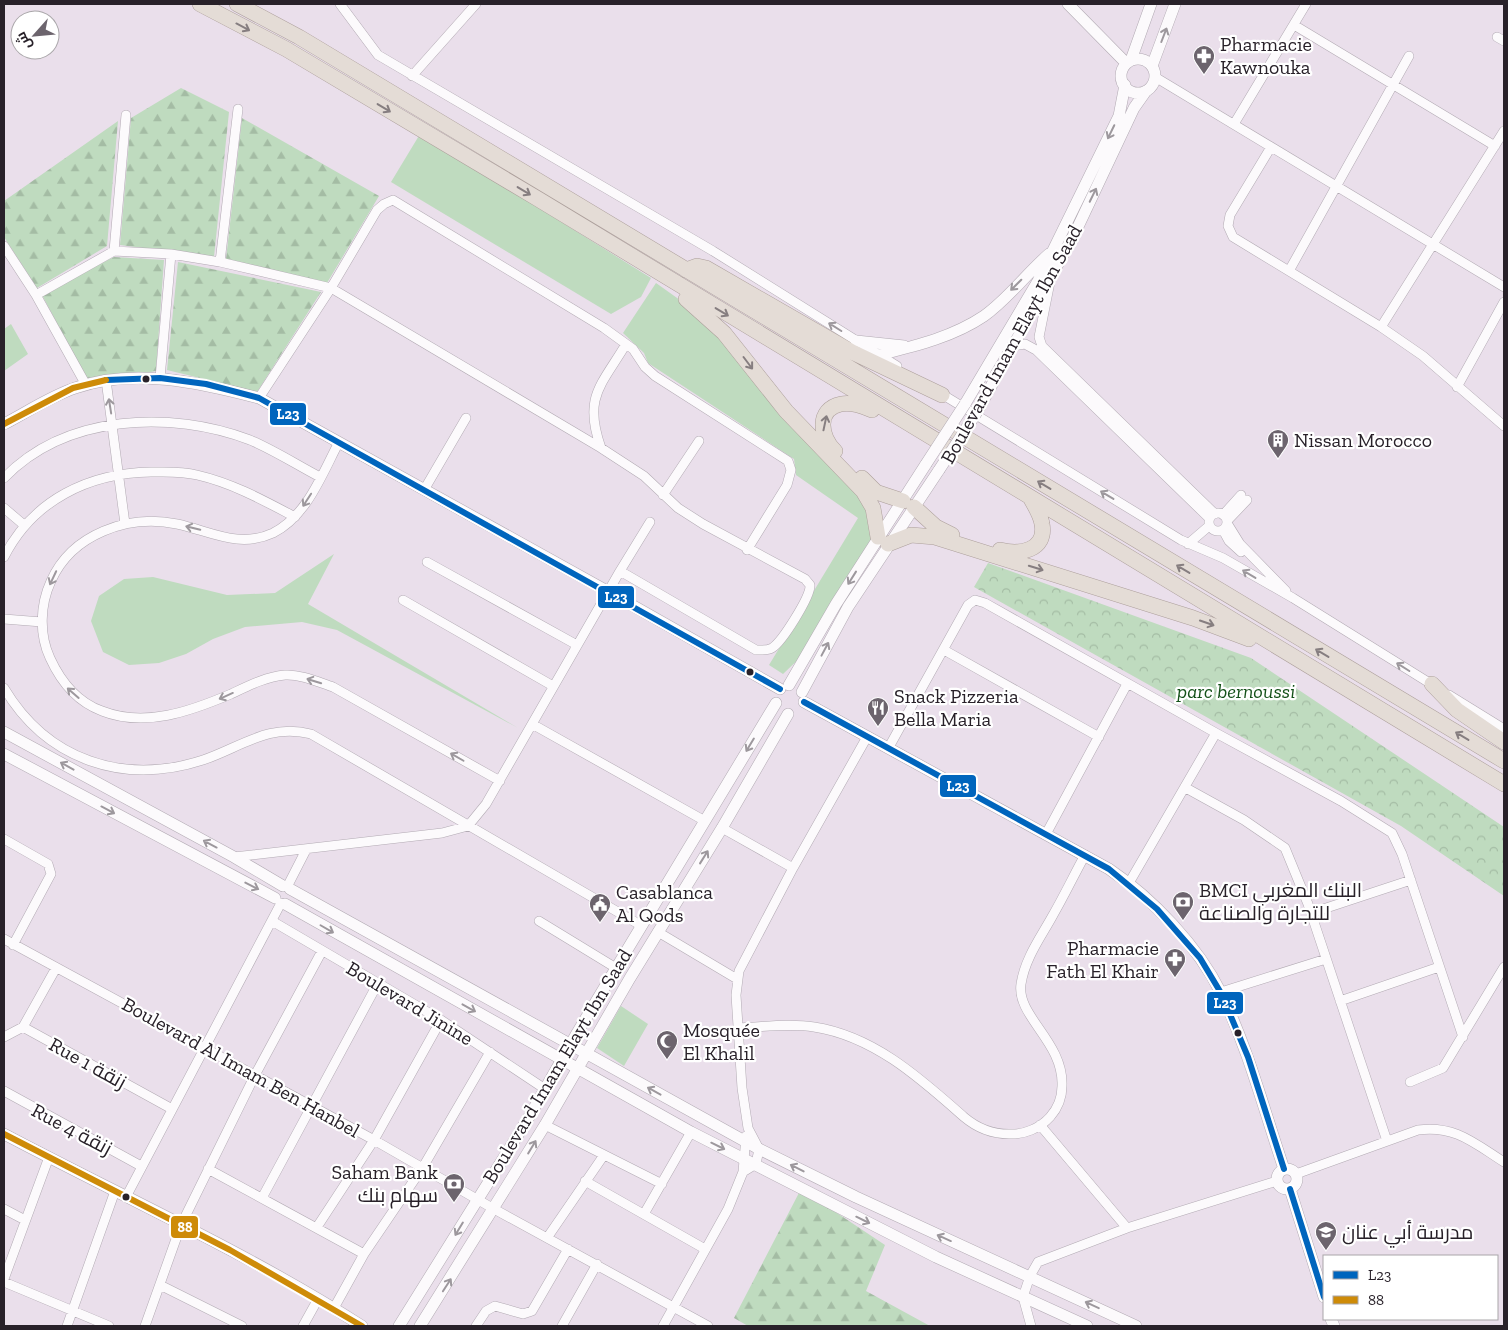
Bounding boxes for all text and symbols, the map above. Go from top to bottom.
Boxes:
north arrow [10,10,60,60]
one-way arrow [235,22,250,32]
one-way arrow [1160,28,1169,43]
text: ش [12,29,36,53]
place label: Pharmacie Kawnouka [1220,32,1312,79]
pharmacy icon: Pharmacie Kawnouka [1192,44,1216,75]
one-way arrow [376,103,390,113]
one-way arrow [1106,124,1116,139]
one-way arrow [516,186,530,196]
one-way arrow [1089,188,1098,203]
street label: Boulevard Imam Elayt Ibn Saad [935,220,1087,468]
one-way arrow [1010,279,1023,291]
one-way arrow [715,307,729,317]
one-way arrow [828,322,842,332]
one-way arrow [743,356,754,369]
unlabelled marker [141,374,151,384]
one-way arrow [105,399,115,415]
line badge: L23 [269,402,307,426]
text: L23 [277,406,300,423]
one-way arrow [821,415,830,431]
building icon: Nissan Morocco [1266,428,1290,459]
place label: Nissan Morocco [1294,428,1432,452]
one-way arrow [1038,480,1052,490]
one-way arrow [1101,490,1115,500]
one-way arrow [302,493,312,507]
one-way arrow [186,523,202,532]
one-way arrow [1027,564,1043,574]
one-way arrow [1177,564,1191,574]
one-way arrow [1242,568,1256,578]
one-way arrow [47,570,57,585]
one-way arrow [847,571,857,585]
line badge: L23 [597,585,635,609]
text: L23 [605,589,628,606]
one-way arrow [1199,619,1214,628]
one-way arrow [820,642,830,657]
one-way arrow [1316,647,1330,657]
one-way arrow [1396,661,1410,672]
unlabelled marker [745,667,755,677]
one-way arrow [306,675,322,685]
park label: parc bernoussi [1176,679,1295,703]
place label: Snack Pizzeria Bella Maria [894,684,1019,731]
one-way arrow [67,687,80,699]
one-way arrow [219,691,234,701]
restaurant icon: Snack Pizzeria Bella Maria [866,696,890,727]
one-way arrow [1456,730,1470,740]
one-way arrow [745,737,755,751]
one-way arrow [451,751,465,761]
one-way arrow [60,761,75,771]
line badge: L23 [939,774,977,798]
text: L23 [947,778,970,795]
one-way arrow [100,806,115,815]
one-way arrow [203,839,218,849]
one-way arrow [699,850,709,864]
place label: BMCI البنك المغربي للتجارة والصناعة [1199,878,1362,925]
place label: Casablanca Al Qods [616,880,713,927]
one-way arrow [244,882,259,891]
bank icon: BMCI البنك المغربي للتجارة والصناعة [1171,890,1195,921]
public building icon: Casablanca Al Qods [588,892,612,923]
one-way arrow [320,924,334,934]
place label: Pharmacie Fath El Khair [1046,936,1159,983]
street label: Boulevard Imam Elayt Ibn Saad [477,944,637,1188]
pharmacy icon: Pharmacie Fath El Khair [1163,947,1187,978]
street label: Boulevard Jinine [342,956,478,1050]
line badge: L23 [1206,991,1244,1015]
street label: Boulevard Al Imam Ben Hanbel [118,992,364,1142]
text: L23 [1214,995,1237,1012]
one-way arrow [462,1003,476,1013]
place label: Mosquée El Khalil [683,1018,760,1065]
unlabelled marker [1233,1028,1243,1038]
mosque icon: Mosquée El Khalil [655,1029,679,1060]
street label: Rue 1 زنقة [45,1032,131,1094]
one-way arrow [647,1086,662,1095]
street label: Rue 4 زنقة [28,1098,116,1160]
one-way arrow [527,1141,537,1155]
one-way arrow [711,1141,726,1151]
place label: Saham Bank سهام بنك [331,1160,439,1209]
one-way arrow [790,1163,805,1172]
bank icon: Saham Bank سهام بنك [442,1172,466,1203]
unlabelled marker [121,1192,131,1202]
line badge: 88 [170,1215,199,1239]
one-way arrow [855,1216,870,1225]
text: 88 [177,1219,193,1236]
school or university icon: مدرسة أبي عنان [1314,1220,1338,1251]
place label: مدرسة أبي عنان [1342,1220,1473,1248]
one-way arrow [454,1221,464,1235]
one-way arrow [937,1232,952,1242]
legend [1323,1255,1498,1320]
text: L23 [1368,1266,1391,1284]
one-way arrow [442,1279,452,1293]
text: 88 [1368,1291,1384,1309]
one-way arrow [1085,1300,1100,1310]

